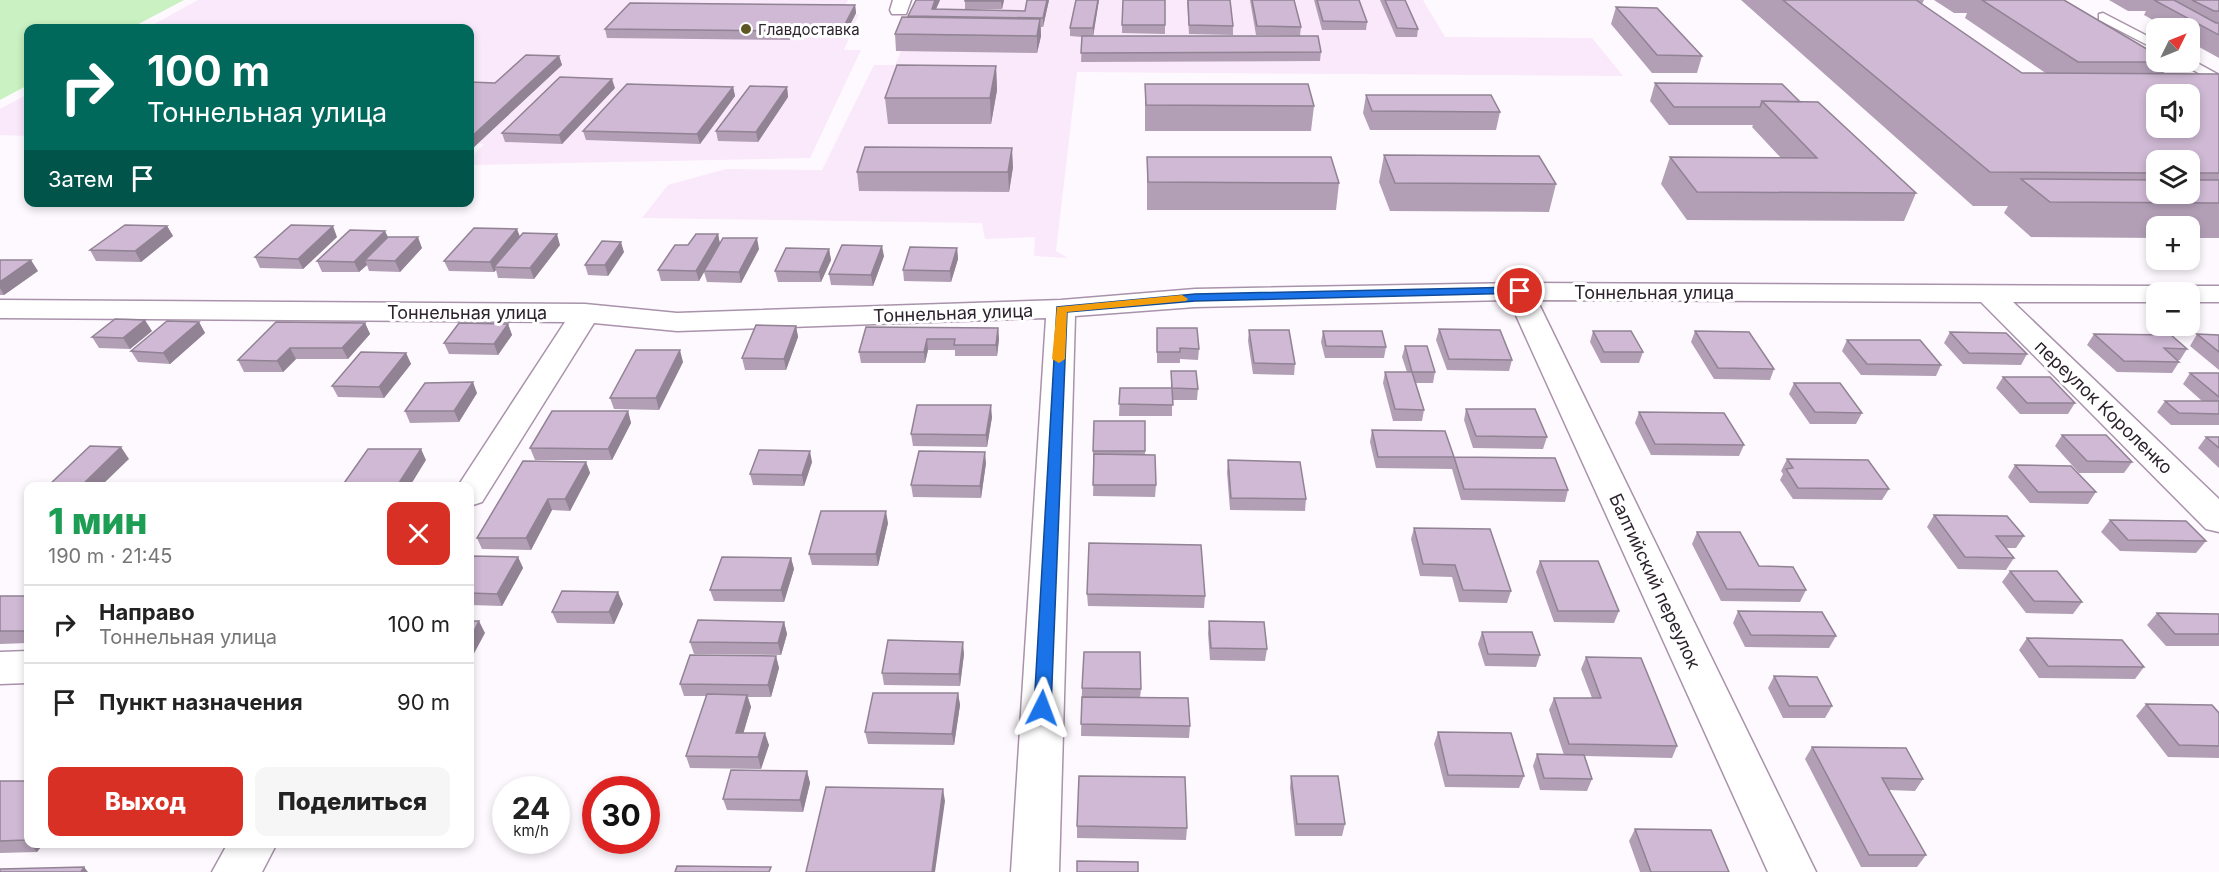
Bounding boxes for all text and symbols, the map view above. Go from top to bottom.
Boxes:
north arrow [2146,18,2200,72]
map controls [2146,18,2200,336]
place label: Главдоставка [758,20,860,39]
marker: Главдоставка [739,22,753,36]
text: 100 m [147,45,270,96]
icon: right [48,48,126,126]
button: sound [2146,84,2200,138]
text: Тоннельная улица [147,96,387,129]
button: layers [2146,150,2200,204]
icon: arrive [126,162,159,195]
text: Затем [48,166,114,192]
button: + [2146,216,2200,270]
pin [1494,265,1545,316]
icon: arrive [1503,274,1536,307]
street label: Тоннельная улица [1574,282,1734,303]
button: − [2146,282,2200,336]
street label: Тоннельная улица [873,300,1033,326]
street label: Тоннельная улица [387,302,547,323]
street label: переулок Короленко [2031,336,2177,478]
street label: Балтийский переулок [1605,490,1705,672]
text: 1 мин [48,499,147,543]
button: close [387,502,450,565]
text: 190 m · 21:45 [48,544,172,568]
text: Направо [99,599,195,625]
icon: right [48,608,81,641]
text: 100 m [388,611,450,637]
text: Тоннельная улица [99,625,277,649]
position arrow [1010,676,1074,740]
icon: arrive [48,686,81,719]
text: Пункт назначения [99,689,303,715]
text: 90 m [397,689,450,715]
button: Выход [48,767,243,836]
button: Поделиться [255,767,450,836]
speed limit sign: 30 [582,776,660,854]
text: 24 [512,790,550,826]
text: km/h [513,821,549,840]

